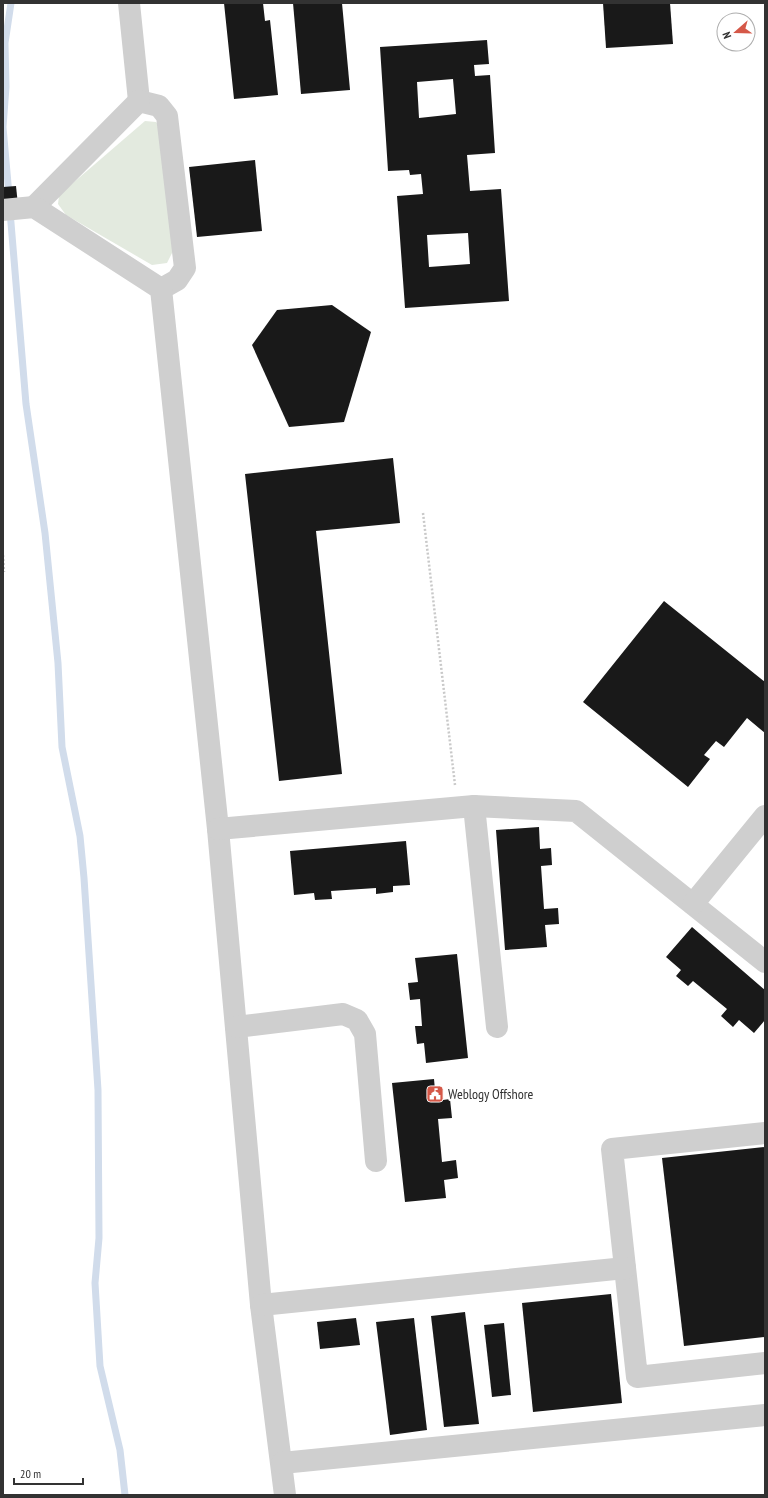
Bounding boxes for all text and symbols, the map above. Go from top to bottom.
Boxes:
north arrow [716,12,756,52]
text: N [719,30,734,41]
public building icon: Weblogy Offshore [425,1084,445,1104]
place label: Weblogy Offshore [448,1085,534,1103]
scale bar [14,1460,83,1486]
text: 20 m [20,1466,41,1481]

